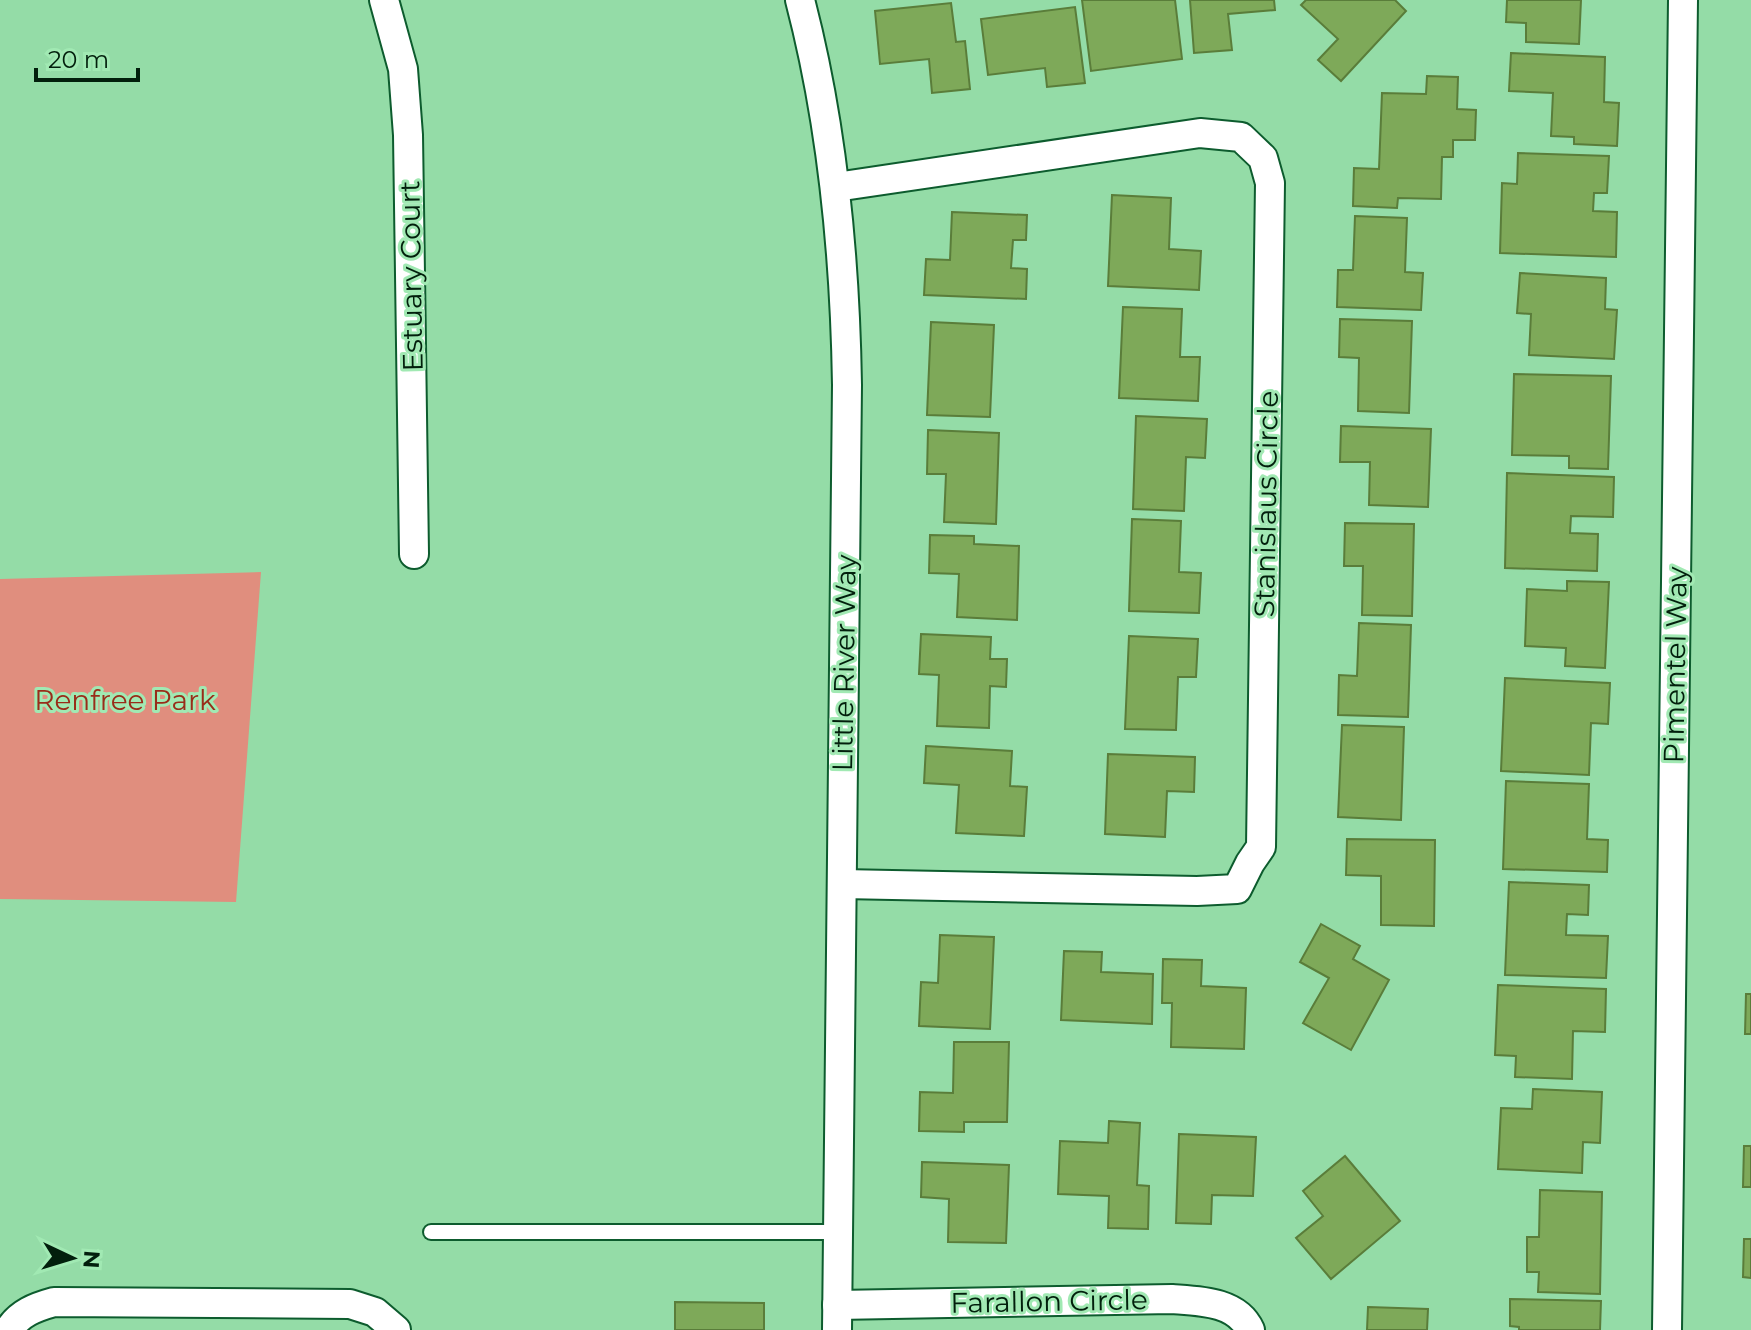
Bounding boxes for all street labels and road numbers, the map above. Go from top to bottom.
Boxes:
street label: Estuary Court [392,180,430,372]
street label: Stanislaus Circle [1247,390,1285,618]
street label: Little River Way [825,554,863,772]
street label: Pimentel Way [1656,566,1694,764]
street label: Farallon Circle [950,1282,1148,1320]

